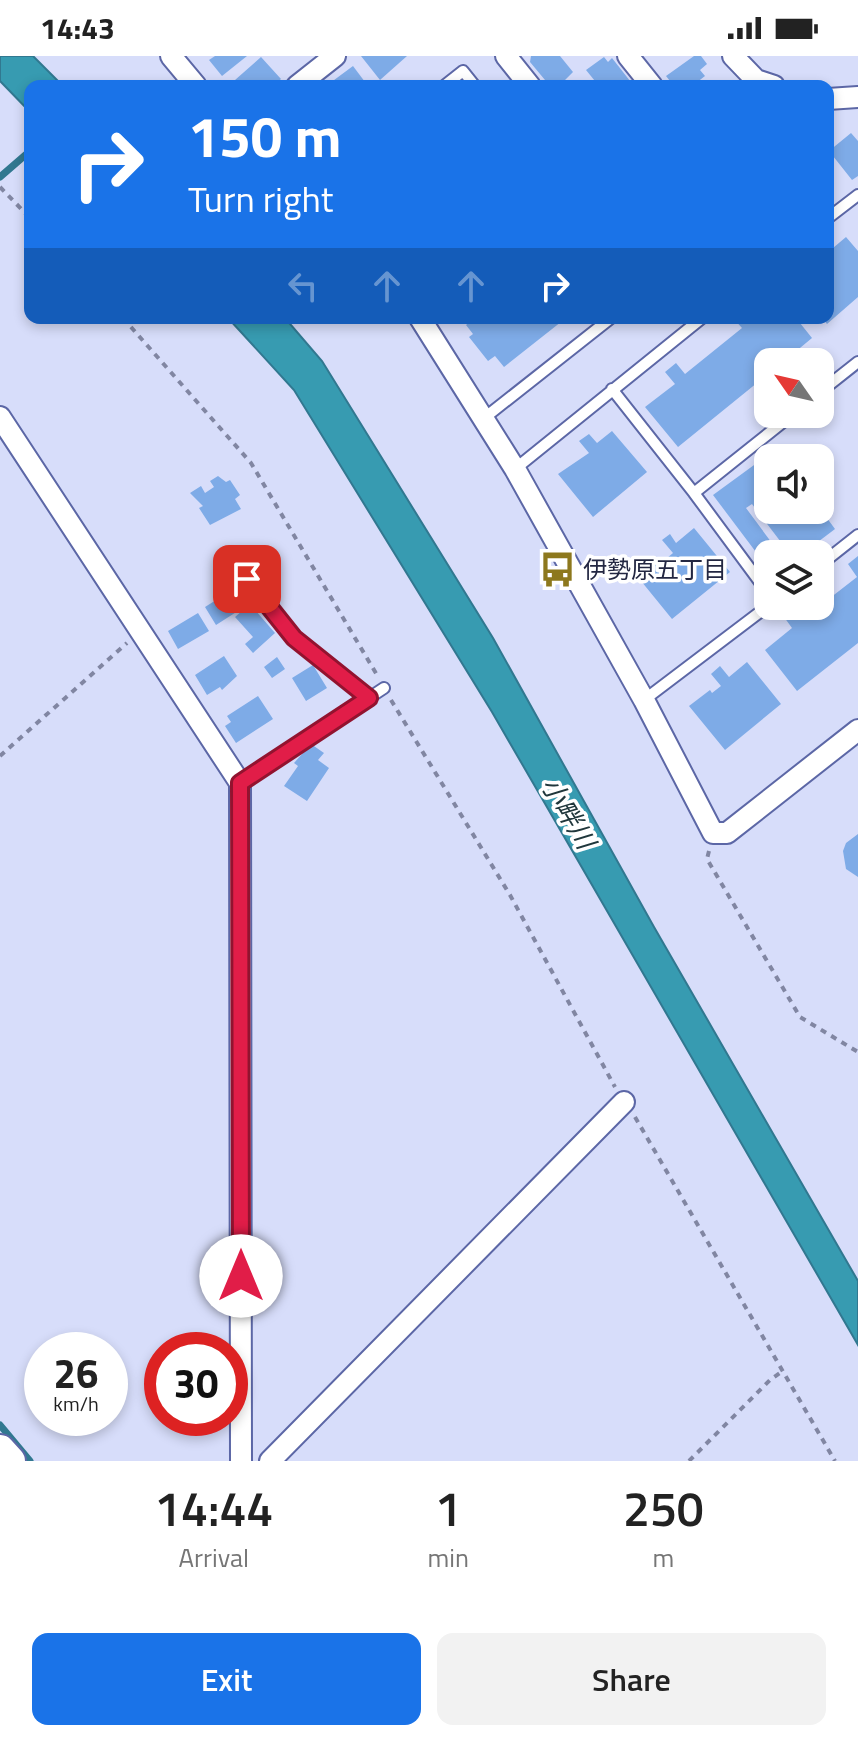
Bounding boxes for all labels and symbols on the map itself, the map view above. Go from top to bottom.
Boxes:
north arrow [754,348,834,428]
pin [213,545,281,613]
bus stop icon: 伊勢原五丁目 [538,551,576,589]
place label: 伊勢原五丁目 [583,551,727,587]
water label: 小畔川 [532,769,607,859]
position arrow [199,1234,283,1318]
speed limit sign: 30 [144,1332,248,1436]

